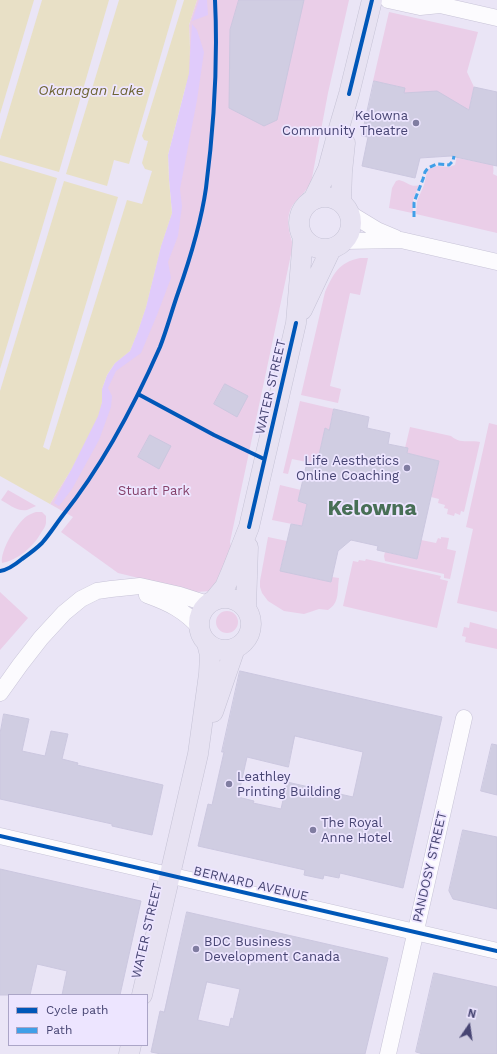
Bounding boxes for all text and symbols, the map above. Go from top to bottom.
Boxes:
water label: Okanagan Lake [38,83,144,99]
place label: Kelowna Community Theatre [282,108,408,139]
marker: Kelowna Community Theatre [411,118,421,128]
street label: WATER STREET [252,338,290,436]
place label: Life Aesthetics Online Coaching [296,453,399,484]
marker: Life Aesthetics Online Coaching [402,463,412,473]
park label: Stuart Park [118,483,190,499]
district label: Kelowna [327,496,417,522]
place label: Leathley Printing Building [237,769,340,800]
marker: Leathley Printing Building [224,779,234,789]
street label: PANDOSY STREET [410,810,450,924]
place label: The Royal Anne Hotel [321,815,392,846]
marker: The Royal Anne Hotel [308,825,318,835]
street label: BERNARD AVENUE [192,863,310,905]
street label: WATER STREET [128,882,166,980]
place label: BDC Business Development Canada [204,934,340,965]
marker: BDC Business Development Canada [191,944,201,954]
legend [8,994,148,1046]
text: Cycle path [46,1003,108,1017]
north arrow [449,1006,489,1046]
text: N [466,1007,477,1021]
text: Path [46,1023,72,1037]

